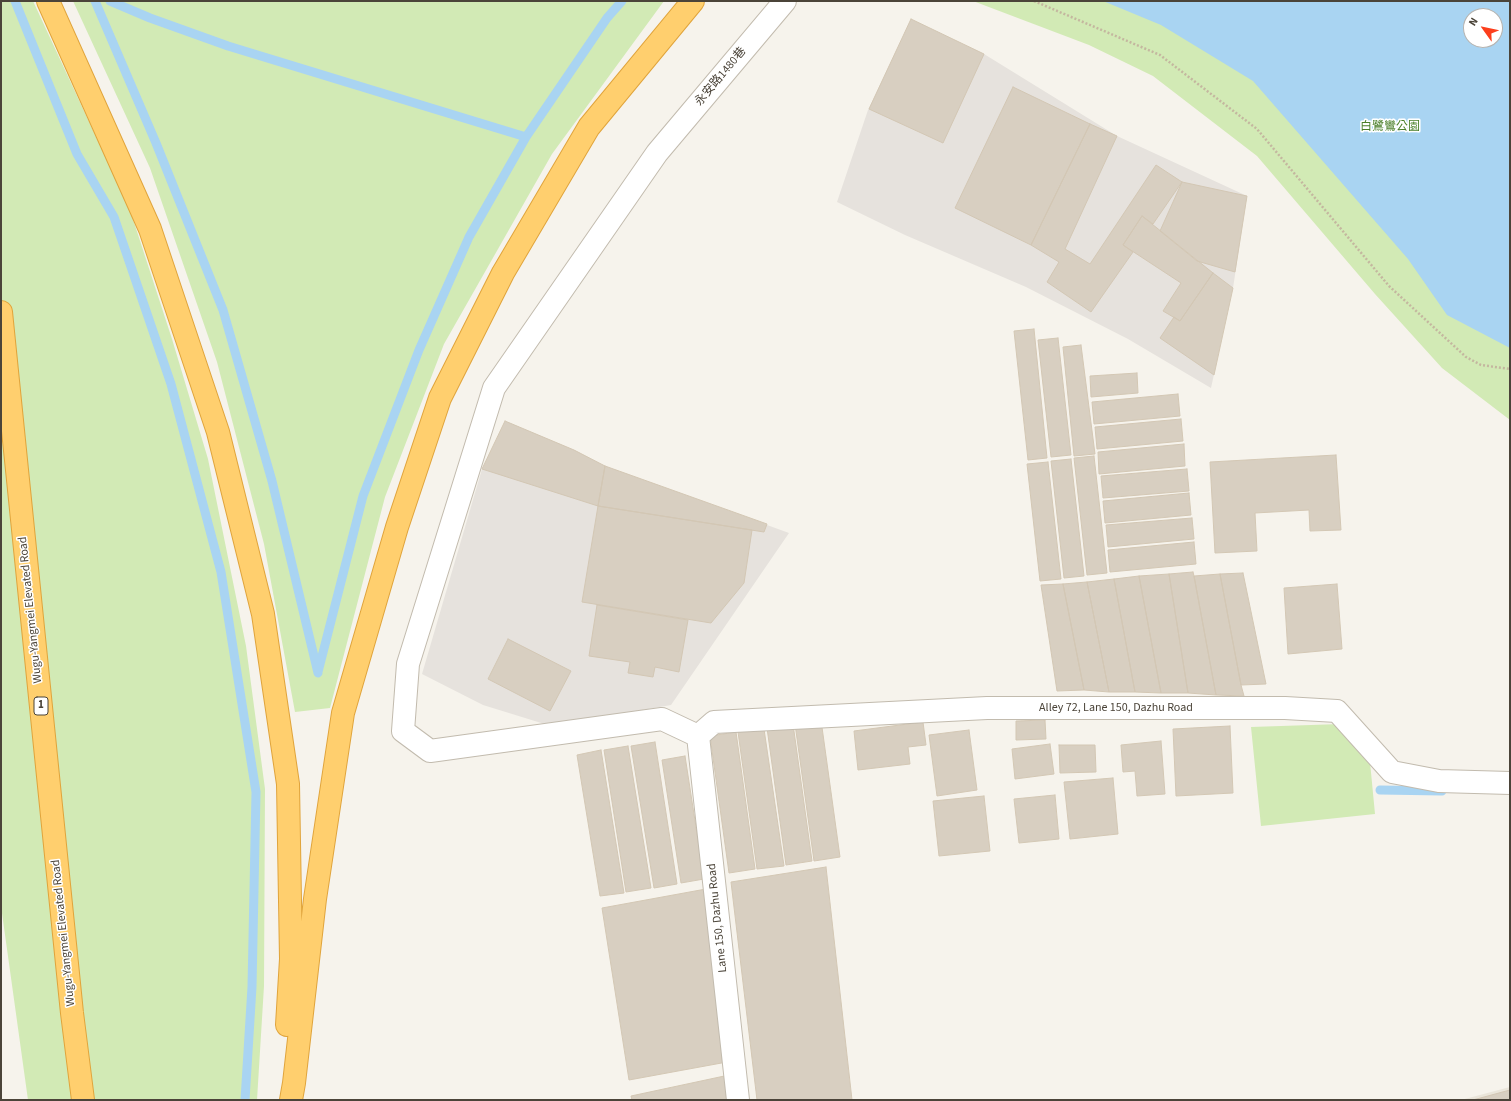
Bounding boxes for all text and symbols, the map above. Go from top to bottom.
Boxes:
north arrow [1463,8,1503,48]
text: N [1465,15,1482,29]
street label: 永安路1480巷 [692,45,750,109]
park label: 白鷺鸞公園 [1360,120,1420,134]
street label: Wugu-Yangmei Elevated Road [16,536,46,684]
road number: 1 [34,697,48,715]
street label: Alley 72, Lane 150, Dazhu Road [1039,701,1193,715]
street label: Wugu-Yangmei Elevated Road [49,859,79,1007]
street label: Lane 150, Dazhu Road [705,863,731,973]

